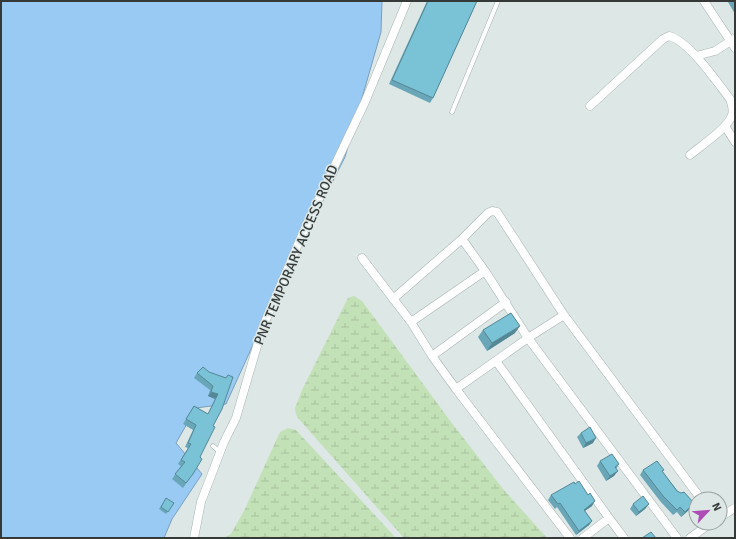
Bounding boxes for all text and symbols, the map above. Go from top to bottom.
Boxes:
street label: PNR TEMPORARY ACCESS ROAD [250,162,342,348]
north arrow [688,491,728,531]
text: N [709,501,724,513]

